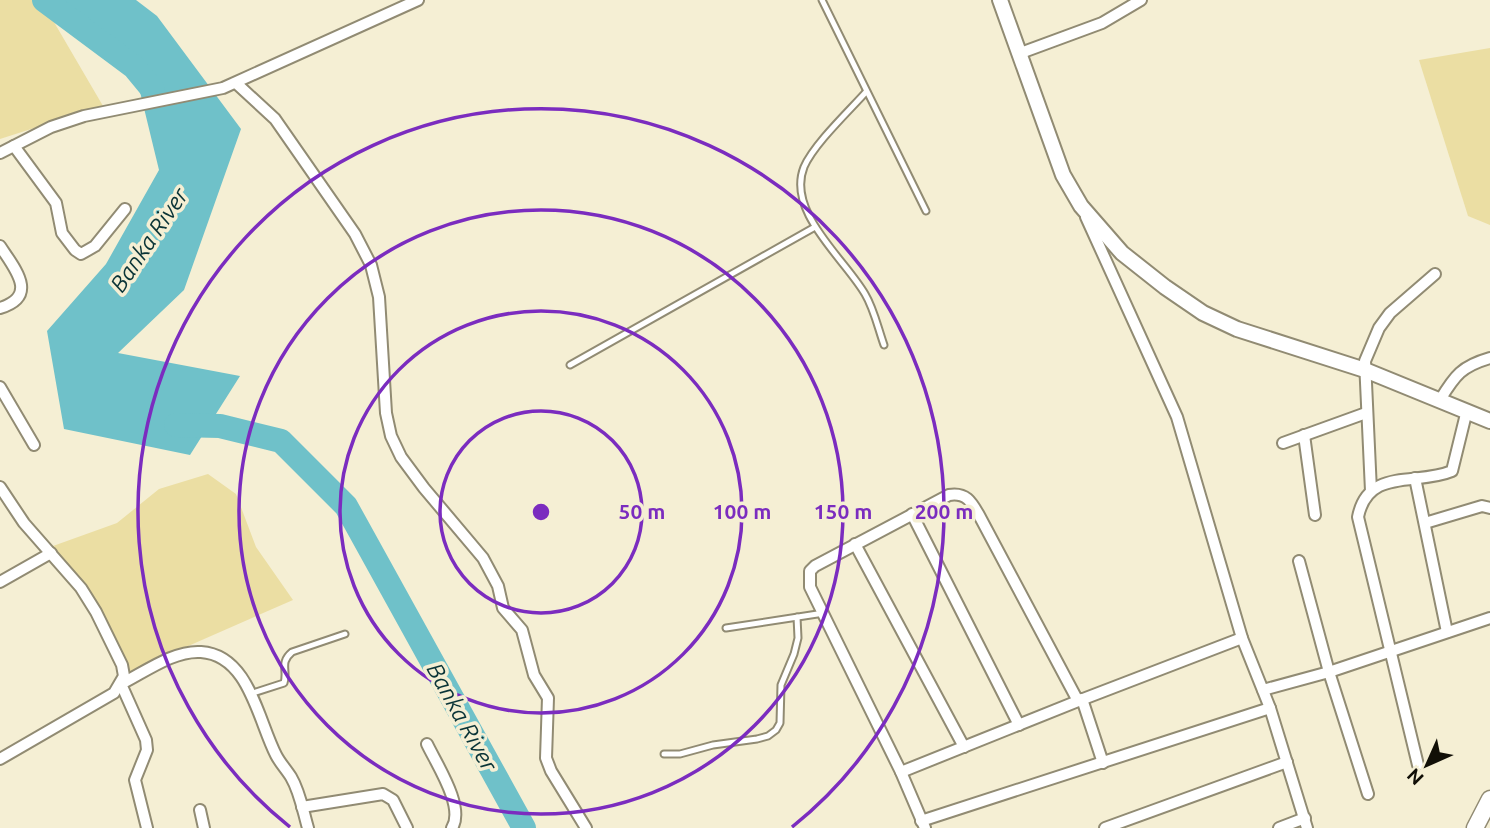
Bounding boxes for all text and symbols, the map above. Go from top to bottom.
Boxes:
water label: Banka River [105,182,193,296]
text: 50 m [619,499,665,523]
text: 100 m [713,499,771,523]
text: 150 m [814,499,872,523]
text: 200 m [915,499,973,523]
centre of rings [529,500,553,524]
water label: Banka River [423,658,503,776]
north arrow [1392,730,1462,800]
text: N [1402,764,1428,790]

